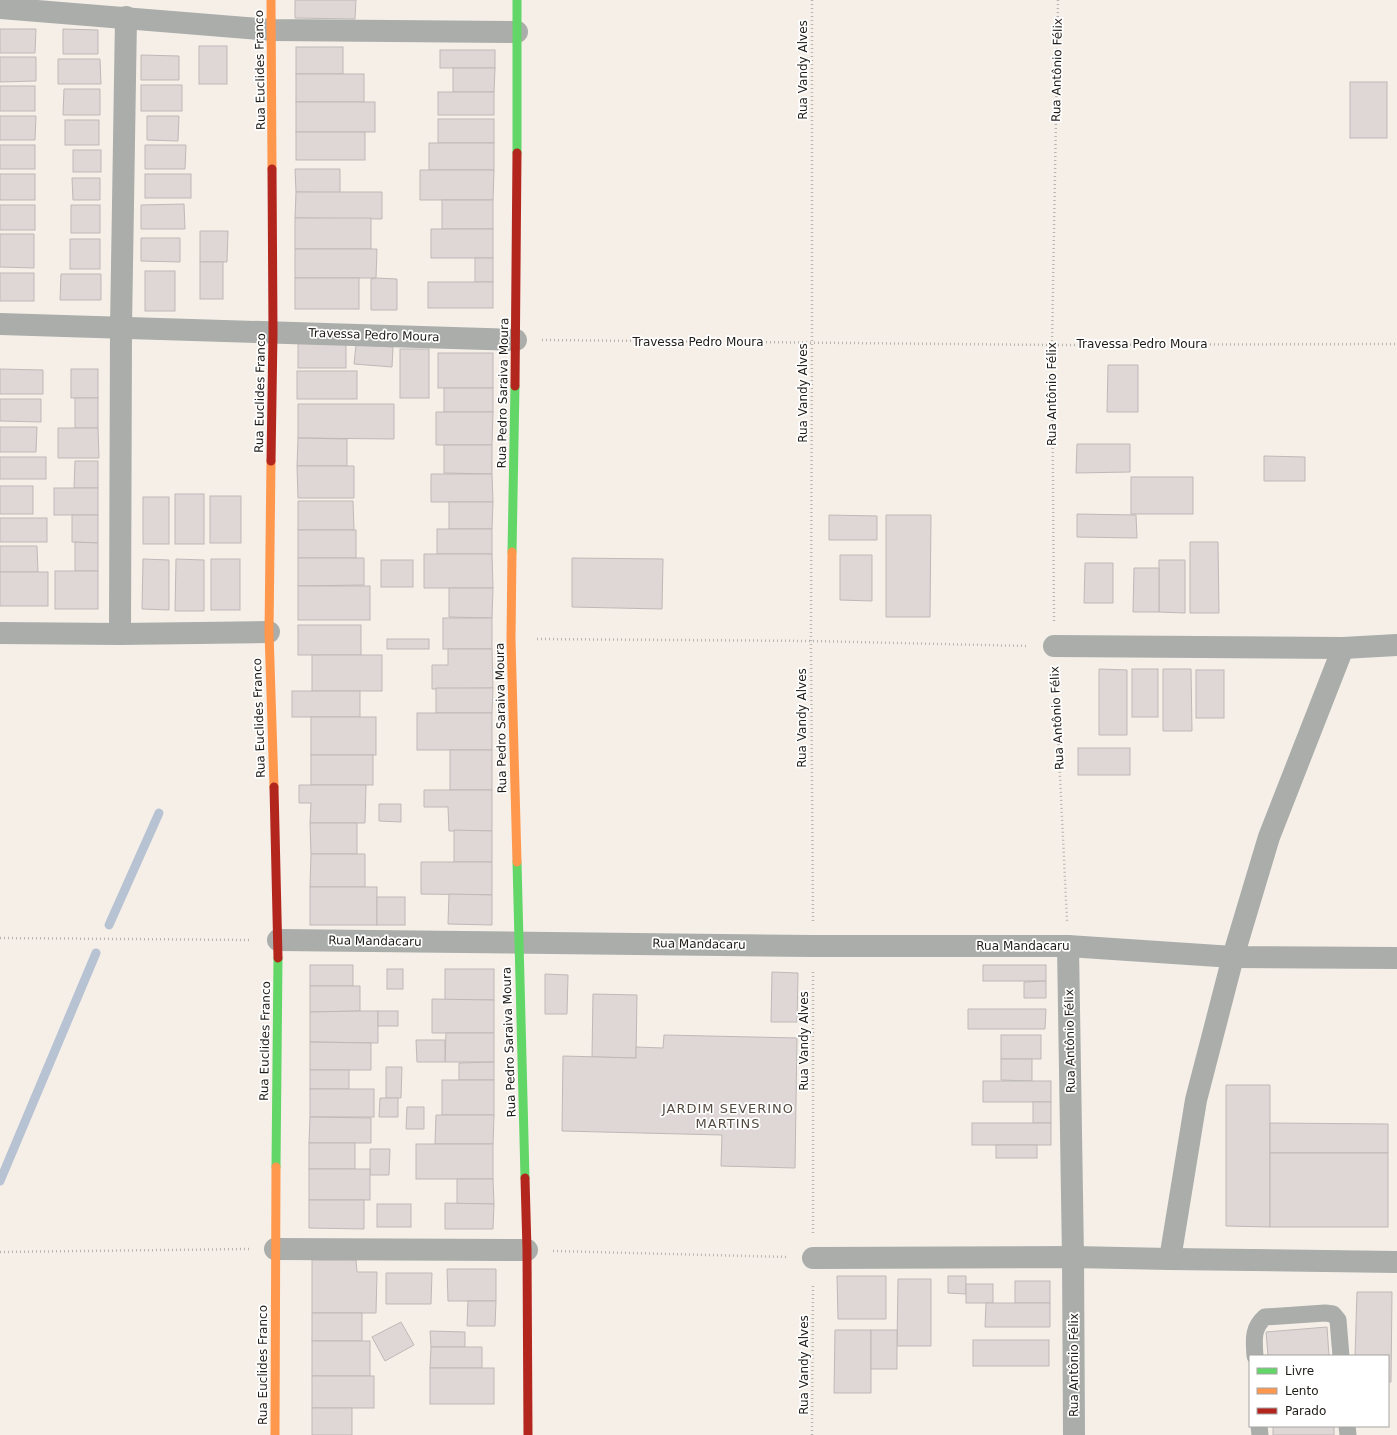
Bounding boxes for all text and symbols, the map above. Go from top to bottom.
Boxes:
street label: Rua Euclides Franco [252,10,268,130]
street label: Rua Antônio Félix [1049,18,1065,122]
street label: Rua Vandy Alves [796,20,810,120]
street label: Rua Pedro Saraiva Moura [495,318,511,468]
street label: Travessa Pedro Moura [307,326,440,344]
street label: Rua Euclides Franco [252,333,268,453]
street label: Travessa Pedro Moura [631,335,764,349]
street label: Travessa Pedro Moura [1075,337,1208,351]
street label: Rua Antônio Félix [1045,342,1059,446]
street label: Rua Vandy Alves [796,343,810,443]
street label: Rua Pedro Saraiva Moura [493,643,509,793]
street label: Rua Euclides Franco [250,658,268,778]
street label: Rua Antônio Félix [1047,666,1067,770]
street label: Rua Vandy Alves [795,668,809,768]
street label: Rua Mandacaru [328,933,422,949]
street label: Rua Mandacaru [652,936,746,952]
street label: Rua Mandacaru [976,939,1070,953]
street label: Rua Pedro Saraiva Moura [499,966,519,1118]
street label: Rua Euclides Franco [257,981,273,1101]
street label: Rua Antônio Félix [1062,989,1078,1093]
street label: Rua Vandy Alves [797,991,811,1091]
district label: JARDIM SEVERINO MARTINS [661,1101,794,1131]
street label: Rua Euclides Franco [256,1305,270,1425]
street label: Rua Antônio Félix [1067,1313,1081,1417]
street label: Rua Vandy Alves [797,1315,811,1415]
legend [1249,1355,1389,1427]
text: Livre [1285,1364,1314,1378]
text: Lento [1285,1384,1319,1398]
text: Parado [1285,1404,1326,1418]

